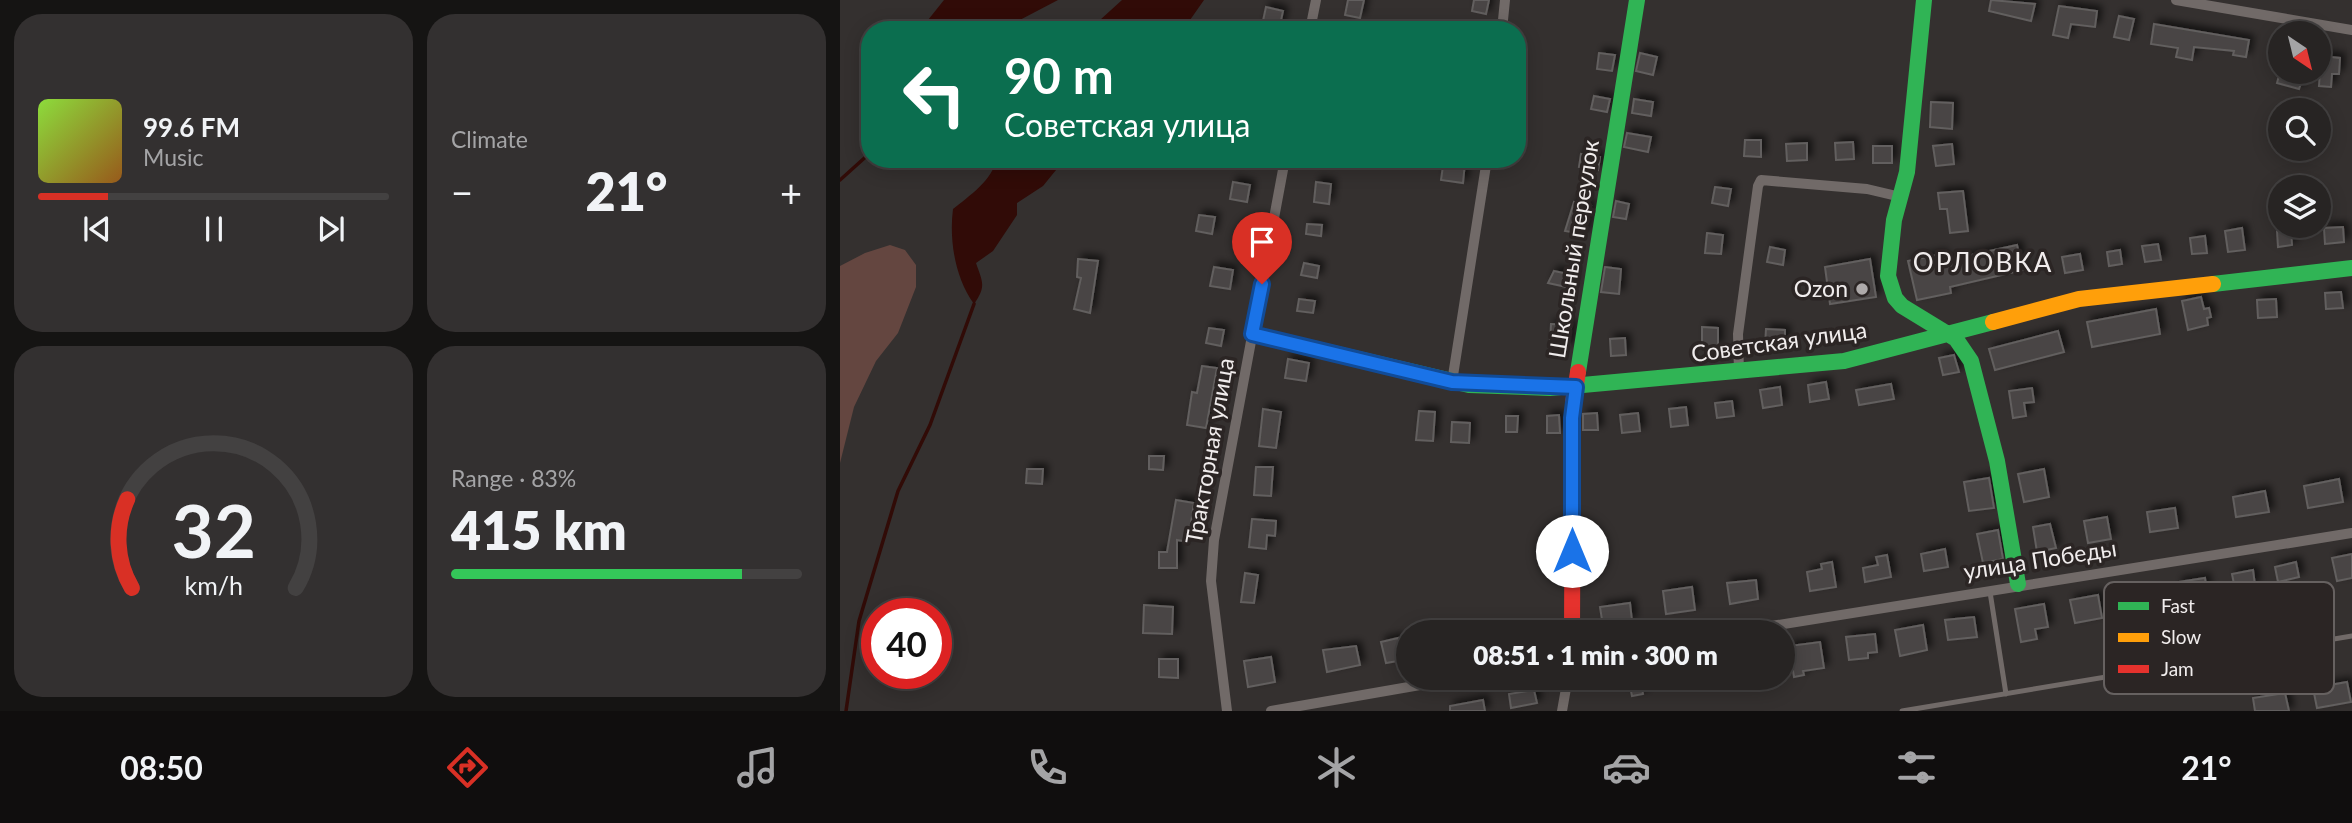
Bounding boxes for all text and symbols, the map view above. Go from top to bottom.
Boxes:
north arrow [2268,21,2331,84]
map controls [2268,21,2331,238]
text: 90 m [1004,46,1114,104]
icon: left [889,49,980,140]
button: search [2268,98,2331,161]
text: Советская улица [1004,105,1250,144]
text: 99.6 FM [143,111,240,143]
text: Climate [451,125,528,153]
street label: Школьный переулок [1542,137,1604,360]
text: Music [143,143,203,171]
text: 21° [586,160,667,222]
text: − [451,169,473,215]
text: + [780,169,802,215]
button: layers [2268,175,2331,238]
icon: previous [78,210,116,248]
icon: pause [195,210,233,248]
icon: next [312,210,350,248]
pin [1232,212,1292,284]
icon: arrive [1243,223,1281,261]
district label: ОРЛОВКА [1913,246,2053,278]
place label: Ozon [1794,274,1848,302]
marker: Ozon [1854,281,1870,297]
street label: Советская улица [1689,315,1868,367]
street label: Тракторная улица [1179,355,1239,546]
text: Range · 83% [451,464,576,492]
text: 32 [171,486,256,574]
text: 415 km [451,499,627,561]
position arrow [1535,514,1609,588]
street label: улица Победы [1961,533,2118,585]
text: km/h [184,569,243,599]
legend [2104,582,2334,694]
text: Fast [2161,594,2195,617]
speed limit sign: 40 [861,598,952,689]
text: Slow [2161,625,2201,648]
text: 08:51 · 1 min · 300 m [1473,639,1718,671]
text: Jam [2161,657,2194,680]
icon: directions [443,743,492,792]
icon: music [733,743,782,792]
icon: phone [1023,743,1072,792]
icon: climate [1312,743,1361,792]
icon: car [1602,743,1651,792]
icon: filters [1892,743,1941,792]
text: 08:50 [120,748,203,787]
text: 21° [2181,748,2232,787]

